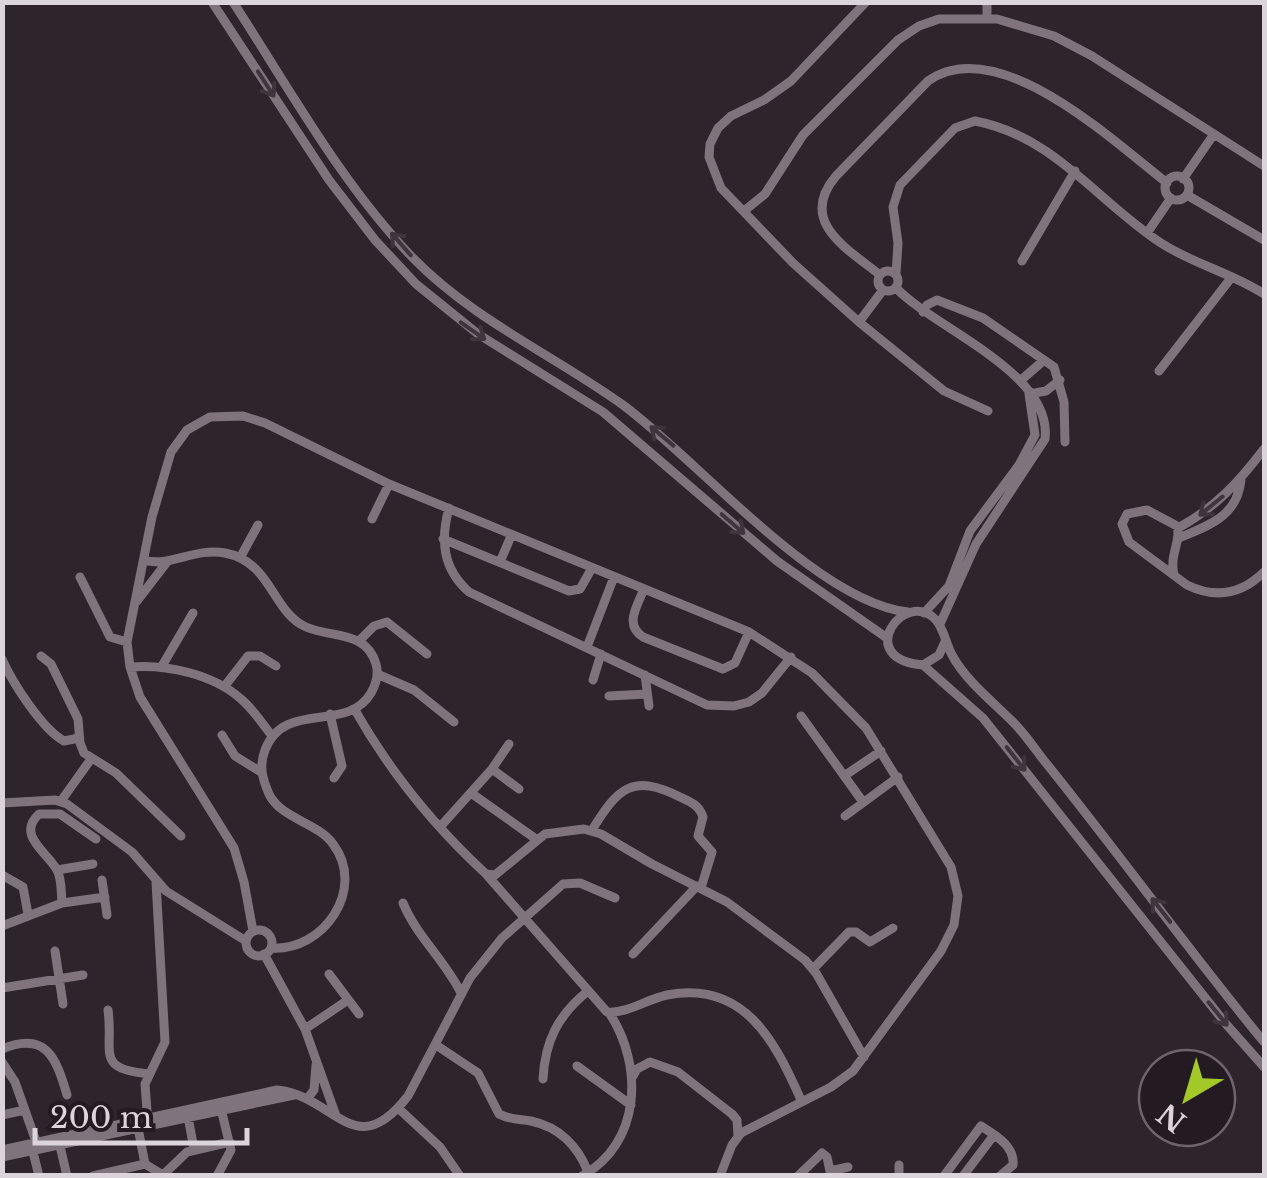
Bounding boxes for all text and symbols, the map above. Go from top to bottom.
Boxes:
one-way arrow [255,69,276,98]
one-way arrow [391,232,413,258]
one-way arrow [459,320,487,341]
one-way arrow [649,426,675,448]
one-way arrow [1199,495,1225,517]
one-way arrow [720,513,746,535]
one-way arrow [1004,746,1026,772]
one-way arrow [1151,897,1172,924]
one-way arrow [1207,1000,1229,1026]
north arrow [1137,1048,1237,1148]
scale bar [35,1083,248,1145]
text: N [1151,1095,1193,1139]
text: 200 m [50,1099,152,1136]

